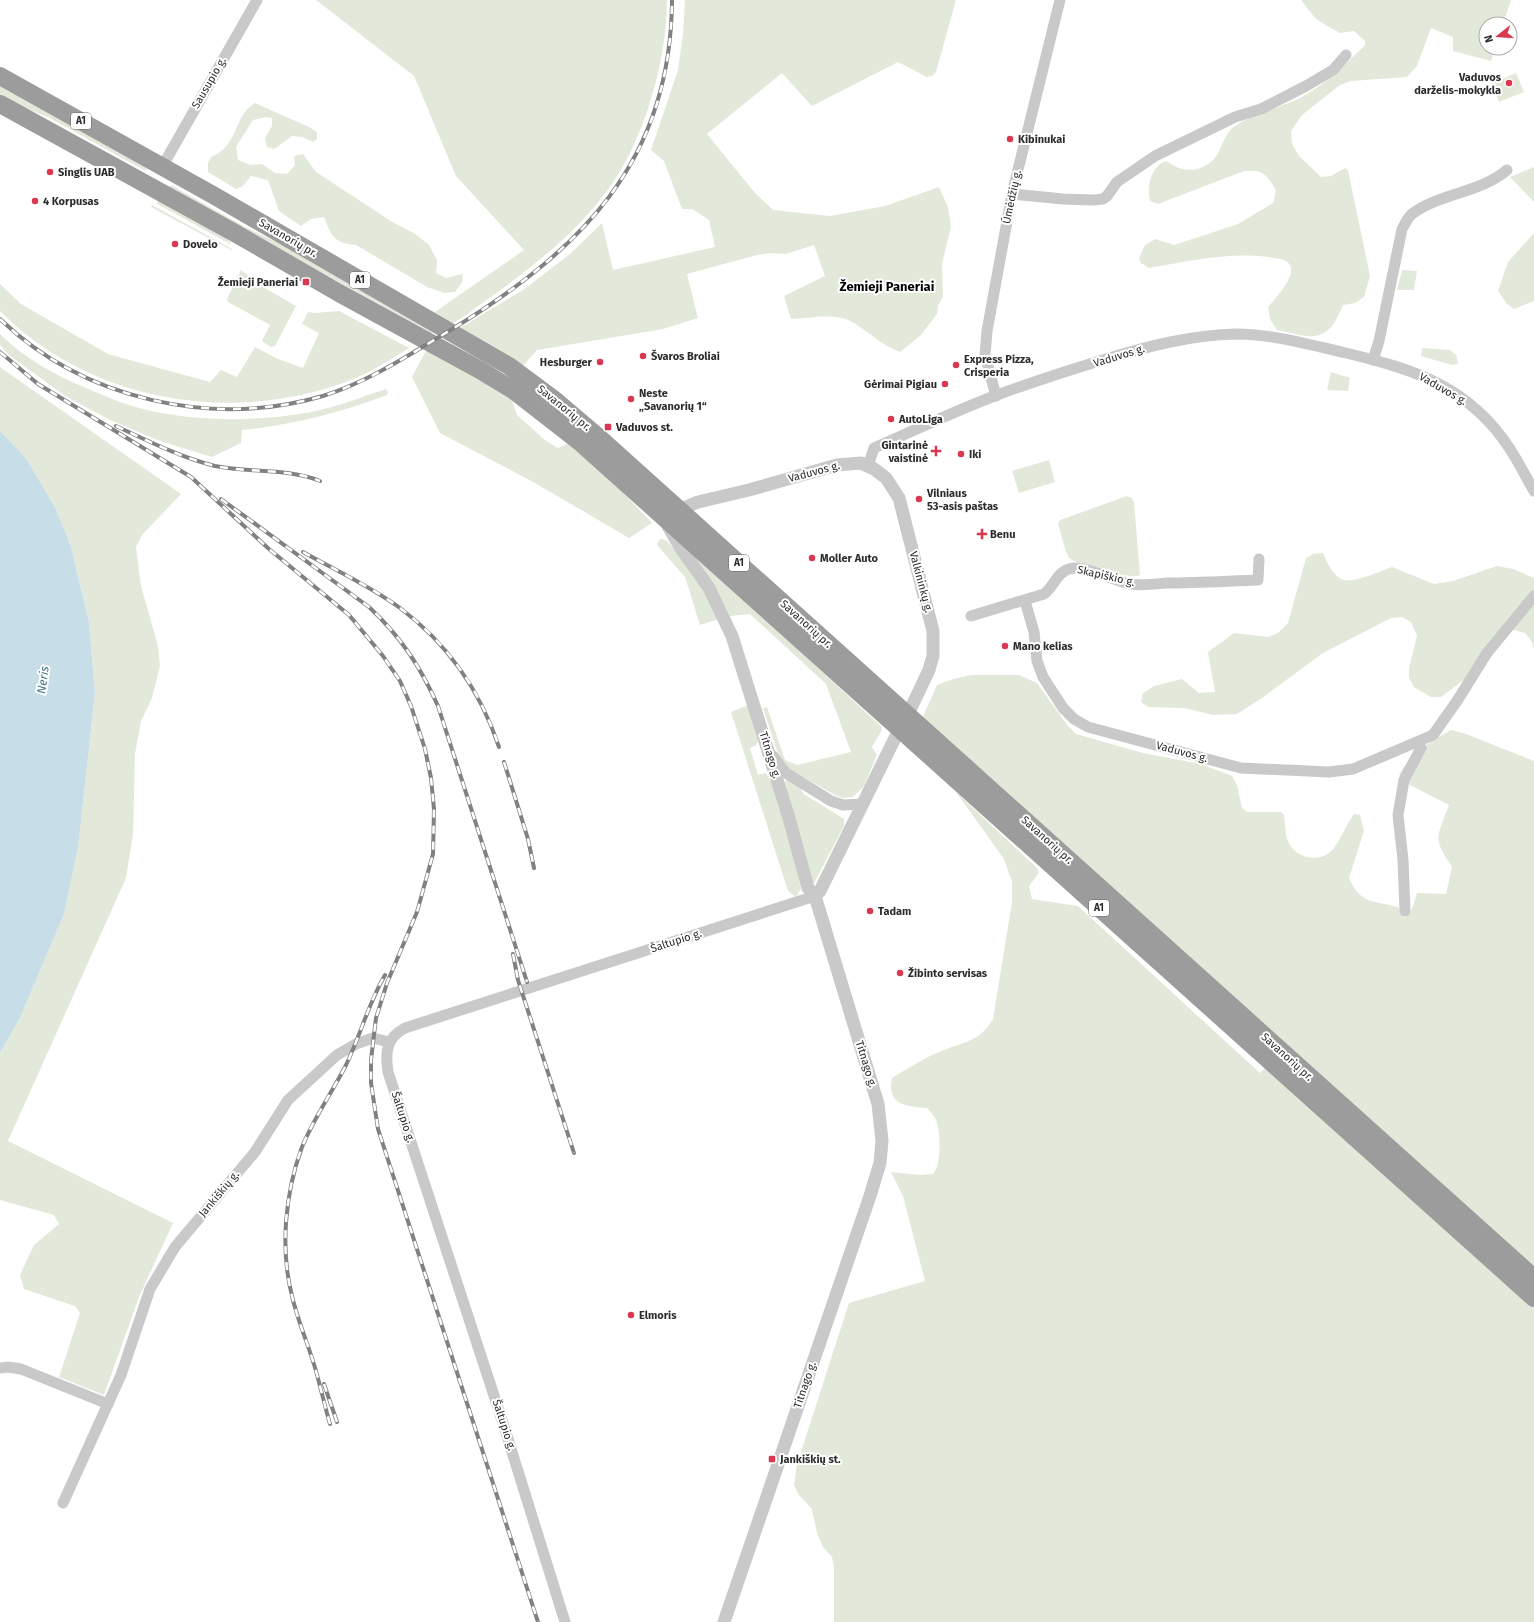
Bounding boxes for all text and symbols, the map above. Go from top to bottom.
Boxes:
north arrow [1478,16,1518,56]
text: N [1482,33,1496,44]
street label: Sausupio g. [189,55,229,111]
place label: Vaduvos darželis-mokykla [1414,71,1502,97]
marker: Vaduvos darželis-mokykla [1504,78,1514,88]
road number: A1 [71,113,91,129]
place label: Kibinukai [1018,133,1065,146]
marker: Kibinukai [1005,134,1015,144]
place label: Singlis UAB [58,166,115,179]
marker: Singlis UAB [45,167,55,177]
street label: Ūmėdžių g. [1000,168,1024,225]
place label: 4 Korpusas [43,195,99,208]
marker: 4 Korpusas [30,196,40,206]
street label: Savanorių pr. [257,216,320,260]
place label: Dovelo [183,238,218,251]
marker: Dovelo [170,239,180,249]
road number: A1 [350,272,370,288]
place label: Žemieji Paneriai [218,275,298,289]
marker: Žemieji Paneriai [301,277,311,287]
district label: Žemieji Paneriai [840,279,935,294]
street label: Vaduvos g. [1092,342,1147,370]
place label: Švaros Broliai [651,349,720,363]
marker: Švaros Broliai [638,351,648,361]
place label: Express Pizza, Crisperia [964,353,1034,379]
place label: Hesburger [540,356,593,369]
marker: Hesburger [595,357,605,367]
marker: Express Pizza, Crisperia [951,360,961,370]
street label: Vaduvos g. [1417,370,1469,408]
place label: Gėrimai Pigiau [864,378,937,391]
marker: Gėrimai Pigiau [940,379,950,389]
street label: Savanorių pr. [535,382,594,434]
place label: Neste „Savanorių 1“ [639,387,707,413]
marker: Neste „Savanorių 1“ [626,394,636,404]
place label: AutoLiga [898,413,943,426]
marker: AutoLiga [886,414,896,424]
place label: Vaduvos st. [615,421,673,434]
marker: Vaduvos st. [603,422,613,432]
place label: Gintarinė vaistinė [881,439,928,465]
marker: Gintarinė vaistinė [931,446,941,456]
place label: Iki [969,448,981,461]
marker: Iki [956,449,966,459]
street label: Vaduvos g. [787,459,842,485]
place label: Vilniaus 53-asis paštas [926,487,999,513]
marker: Vilniaus 53-asis paštas [914,494,924,504]
place label: Benu [990,528,1016,541]
marker: Benu [977,529,987,539]
street label: Valkininkų g. [907,550,935,614]
place label: Moller Auto [820,552,878,565]
marker: Moller Auto [807,553,817,563]
road number: A1 [729,555,749,571]
street label: Skapiškio g. [1076,563,1136,589]
street label: Savanorių pr. [777,597,835,651]
place label: Mano kelias [1013,640,1073,653]
marker: Mano kelias [1000,641,1010,651]
water label: Neris [34,665,52,695]
street label: Titnago g. [757,730,783,780]
street label: Vaduvos g. [1155,739,1210,765]
street label: Savanorių pr. [1018,813,1076,867]
road number: A1 [1089,900,1109,916]
place label: Tadam [878,905,911,918]
marker: Tadam [865,906,875,916]
street label: Šaltupio g. [649,926,703,955]
place label: Žibinto servisas [908,966,988,980]
marker: Žibinto servisas [895,968,905,978]
street label: Savanorių pr. [1258,1030,1316,1084]
street label: Titnago g. [853,1039,879,1089]
street label: Šaltupio g. [389,1090,418,1144]
street label: Jankiškių g. [196,1168,242,1220]
place label: Elmoris [639,1309,677,1322]
marker: Elmoris [626,1310,636,1320]
street label: Titnago g. [791,1360,819,1410]
street label: Šaltupio g. [490,1398,519,1452]
place label: Jankiškių st. [779,1453,841,1466]
marker: Jankiškių st. [767,1454,777,1464]

